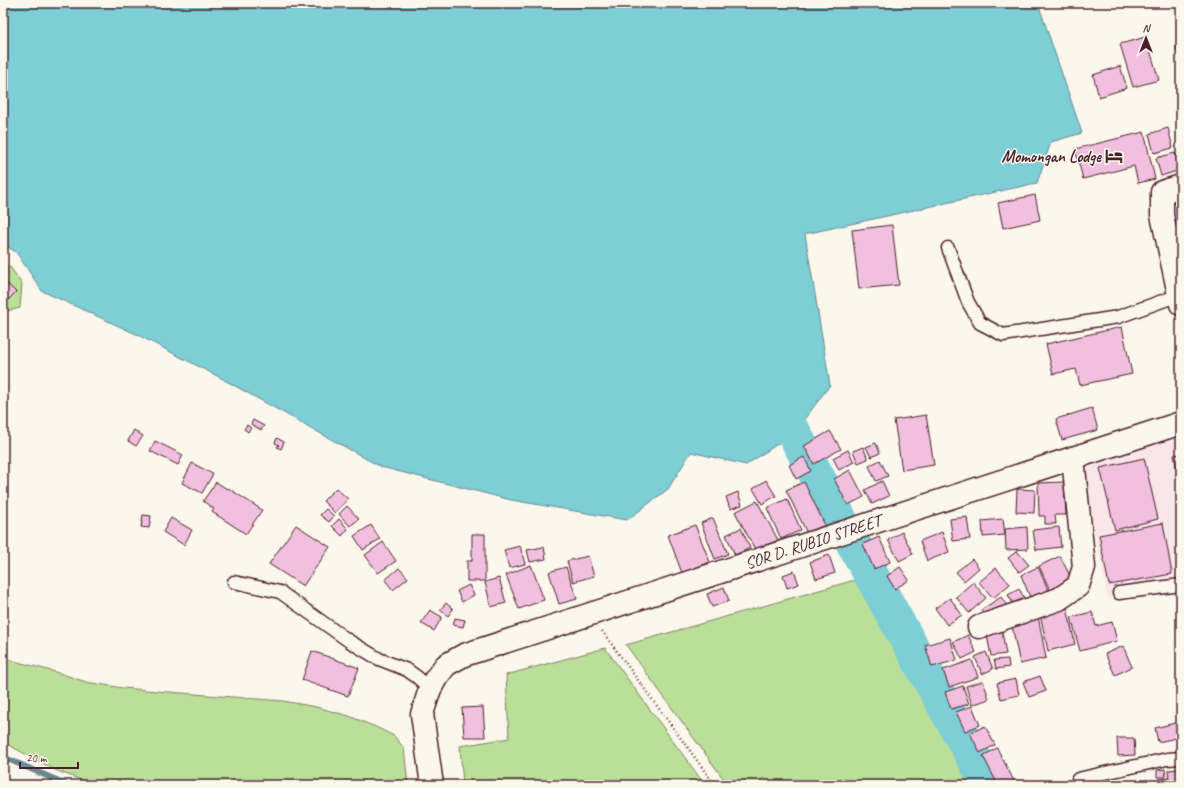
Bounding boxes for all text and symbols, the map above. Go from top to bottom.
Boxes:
north arrow [1126,18,1166,58]
text: N [1143,21,1152,35]
place label: Momongan Lodge [1001,146,1102,167]
hotel icon: Momongan Lodge [1104,146,1124,166]
street label: SOR D. RUBIO STREET [742,509,888,574]
scale bar [20,744,78,770]
text: 20 m [26,750,48,766]

